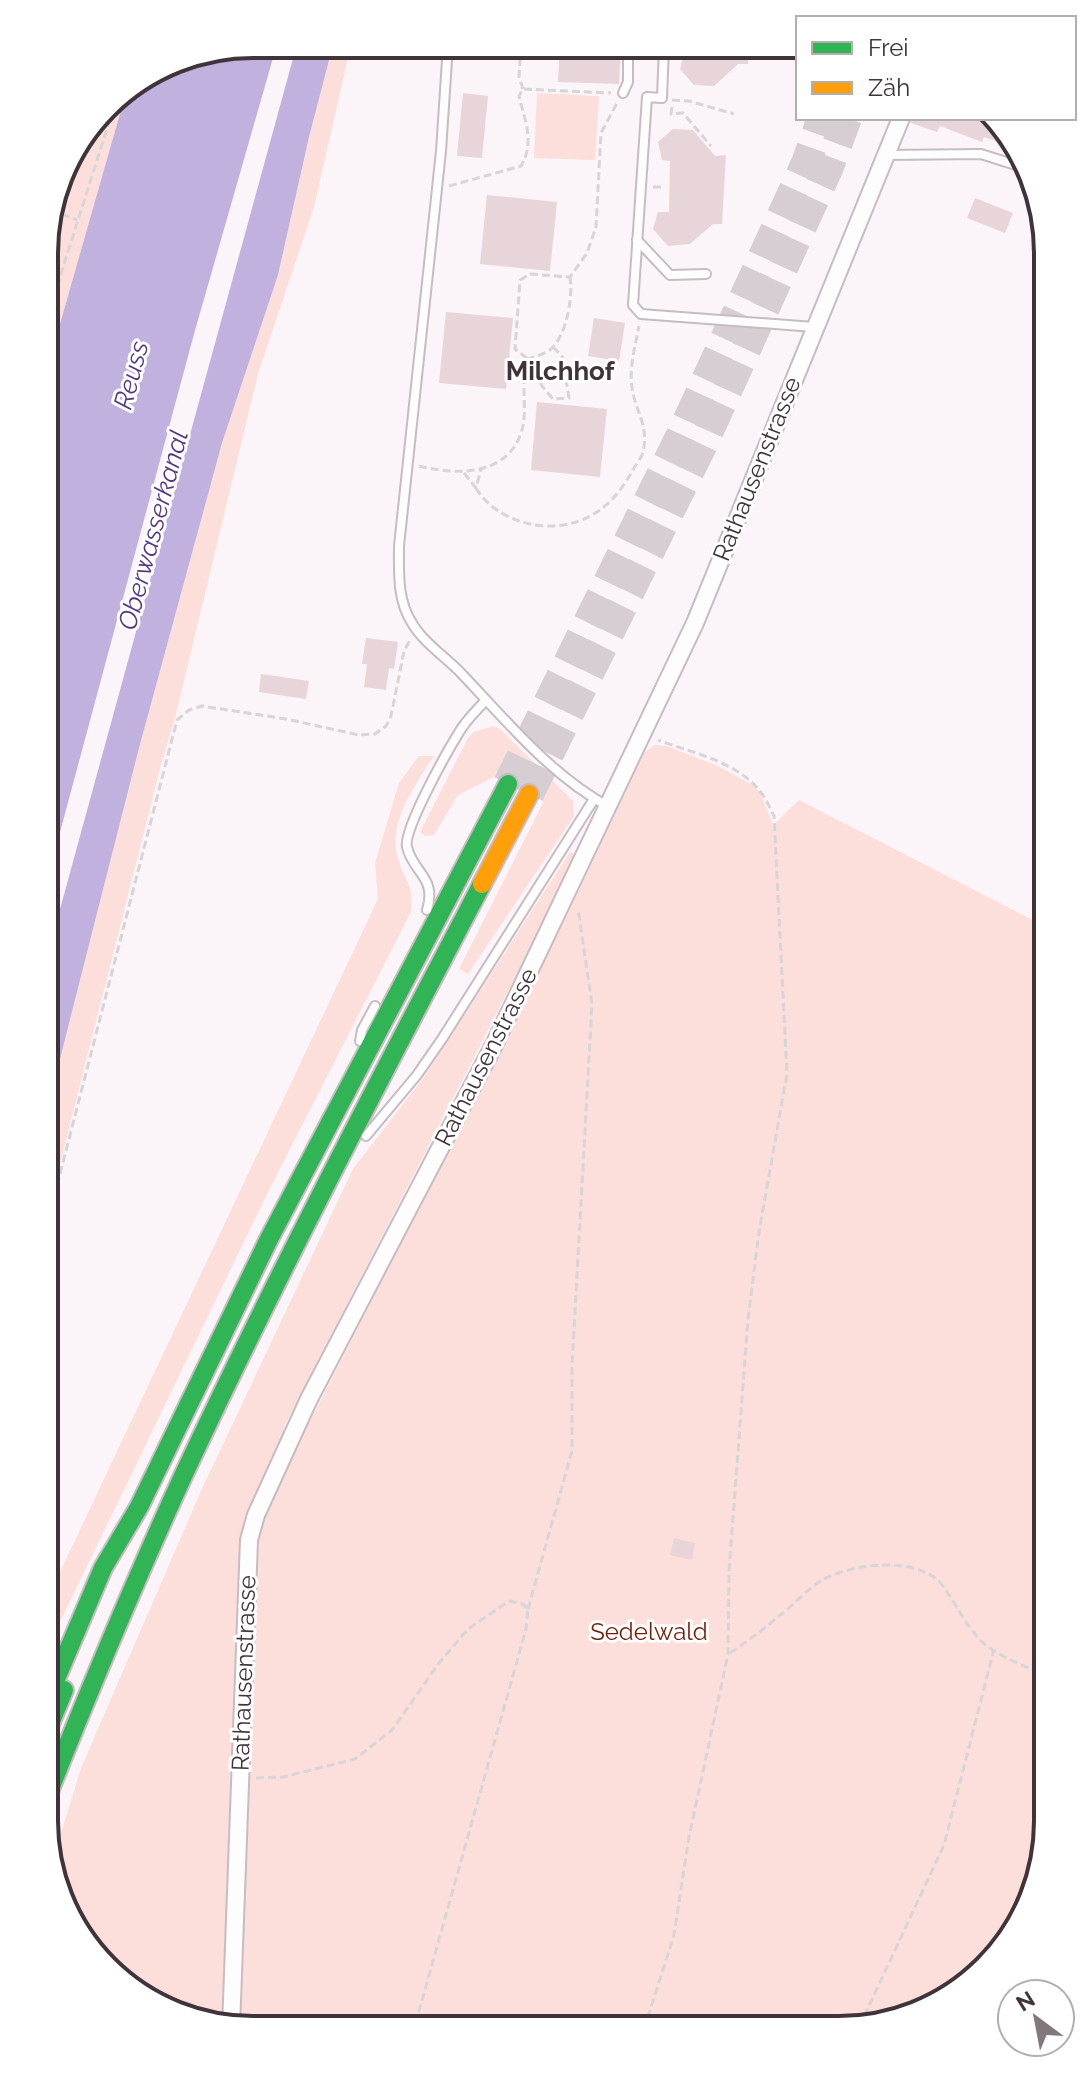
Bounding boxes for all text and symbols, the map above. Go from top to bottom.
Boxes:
legend [796,16,1076,120]
text: Frei [868,33,909,62]
text: Zäh [868,73,910,102]
water label: Reuss [108,338,154,412]
district label: Milchhof [506,356,616,386]
street label: Rathausenstrasse [706,373,807,565]
water label: Oberwasserkanal [112,427,194,633]
street label: Rathausenstrasse [428,963,543,1151]
street label: Rathausenstrasse [226,1575,261,1771]
park label: Sedelwald [590,1617,708,1646]
north arrow [996,1978,1076,2058]
text: N [1011,1986,1039,2017]

